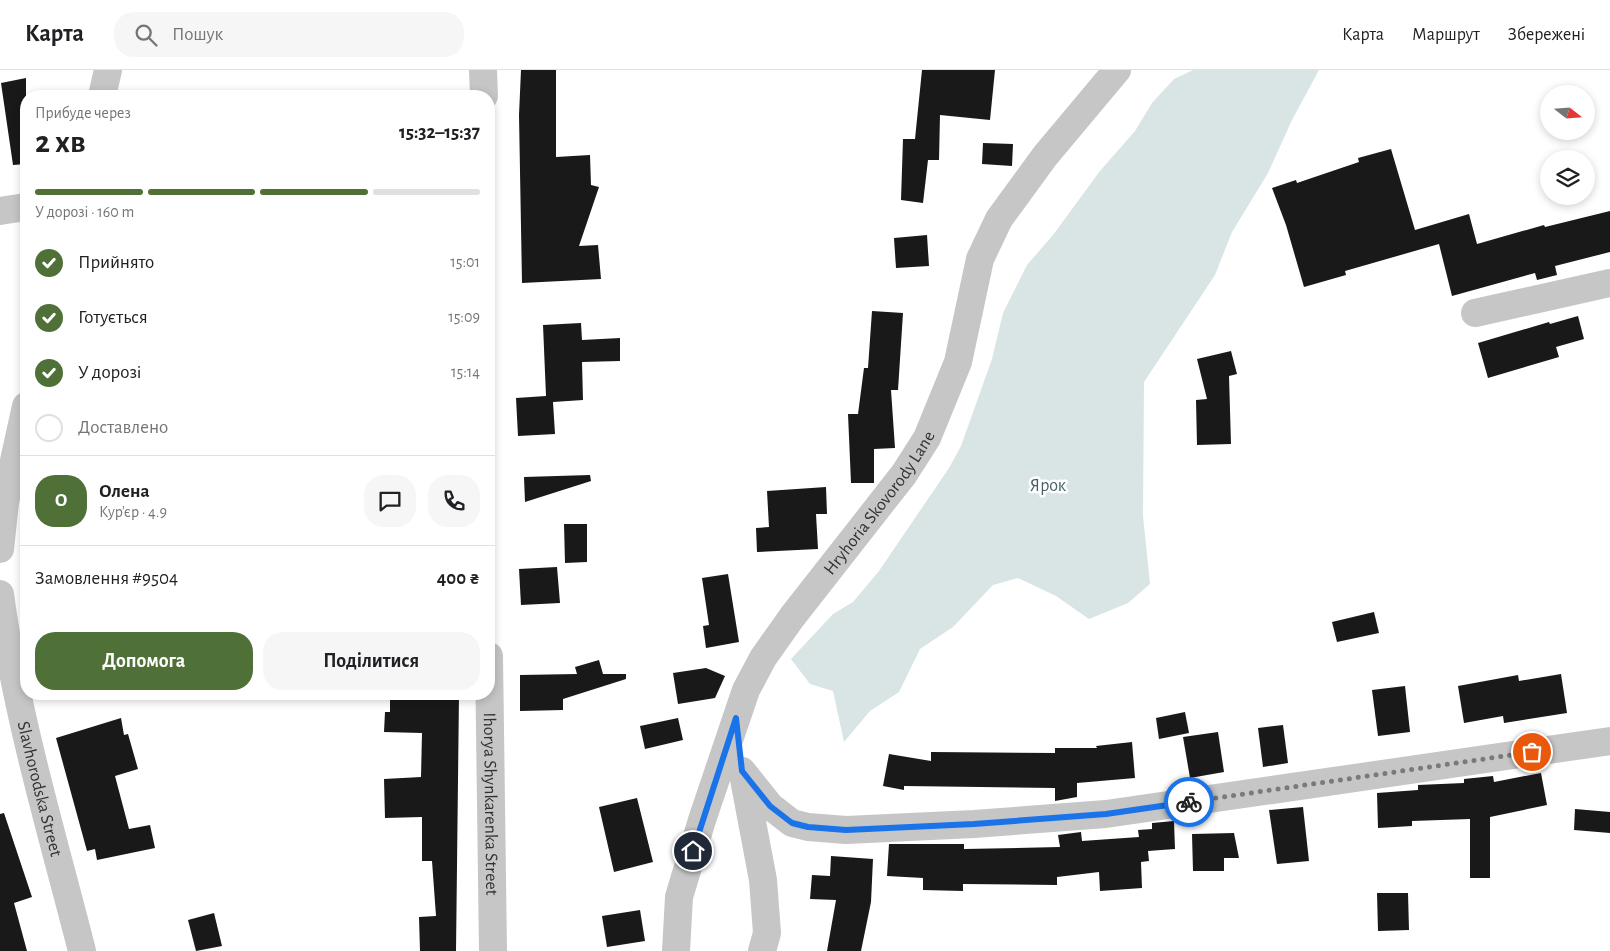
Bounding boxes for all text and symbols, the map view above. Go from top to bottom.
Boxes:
search box [114,12,464,57]
icon: search [132,21,160,49]
text: Карта [25,22,84,46]
text: Пошук [172,25,223,44]
text: Карта [1342,26,1384,44]
text: Маршрут [1412,26,1480,44]
text: Збережені [1508,26,1585,44]
north arrow [1540,85,1595,140]
map controls [1540,85,1595,205]
text: Прибуде через [35,105,131,121]
text: 15:32–15:37 [399,123,480,142]
text: 2 хв [35,126,85,158]
button: layers [1540,150,1595,205]
text: У дорозі · 160 m [35,204,134,220]
icon: check [35,249,63,277]
text: Прийнято [78,253,154,272]
text: 15:01 [450,254,480,270]
icon: check [35,304,63,332]
text: Готується [78,308,148,327]
text: 15:09 [448,309,480,325]
icon: check [35,359,63,387]
text: У дорозі [78,363,141,382]
text: 15:14 [451,364,480,380]
text: Доставлено [78,418,168,437]
street label: Hryhoria Skovorody Lane [821,429,939,578]
button: chat [364,475,416,527]
button: phone [428,475,480,527]
park label: Ярок [1030,477,1067,495]
text: Олена [99,482,149,501]
text: О [55,491,67,510]
text: Кур’єр · 4.9 [99,504,167,520]
text: Замовлення #9504 [35,569,178,588]
text: 400 ₴ [437,569,480,588]
button: Допомога [35,632,253,690]
button: Поділитися [263,632,480,690]
street label: Ihorya Shynkarenka Street [480,712,500,896]
street label: Slavhorodska Street [14,720,65,859]
pin [1511,731,1553,773]
icon: bag [1518,738,1546,766]
courier [1164,777,1214,827]
icon: bike [1175,788,1203,816]
pin [672,830,714,872]
icon: home [679,837,707,865]

